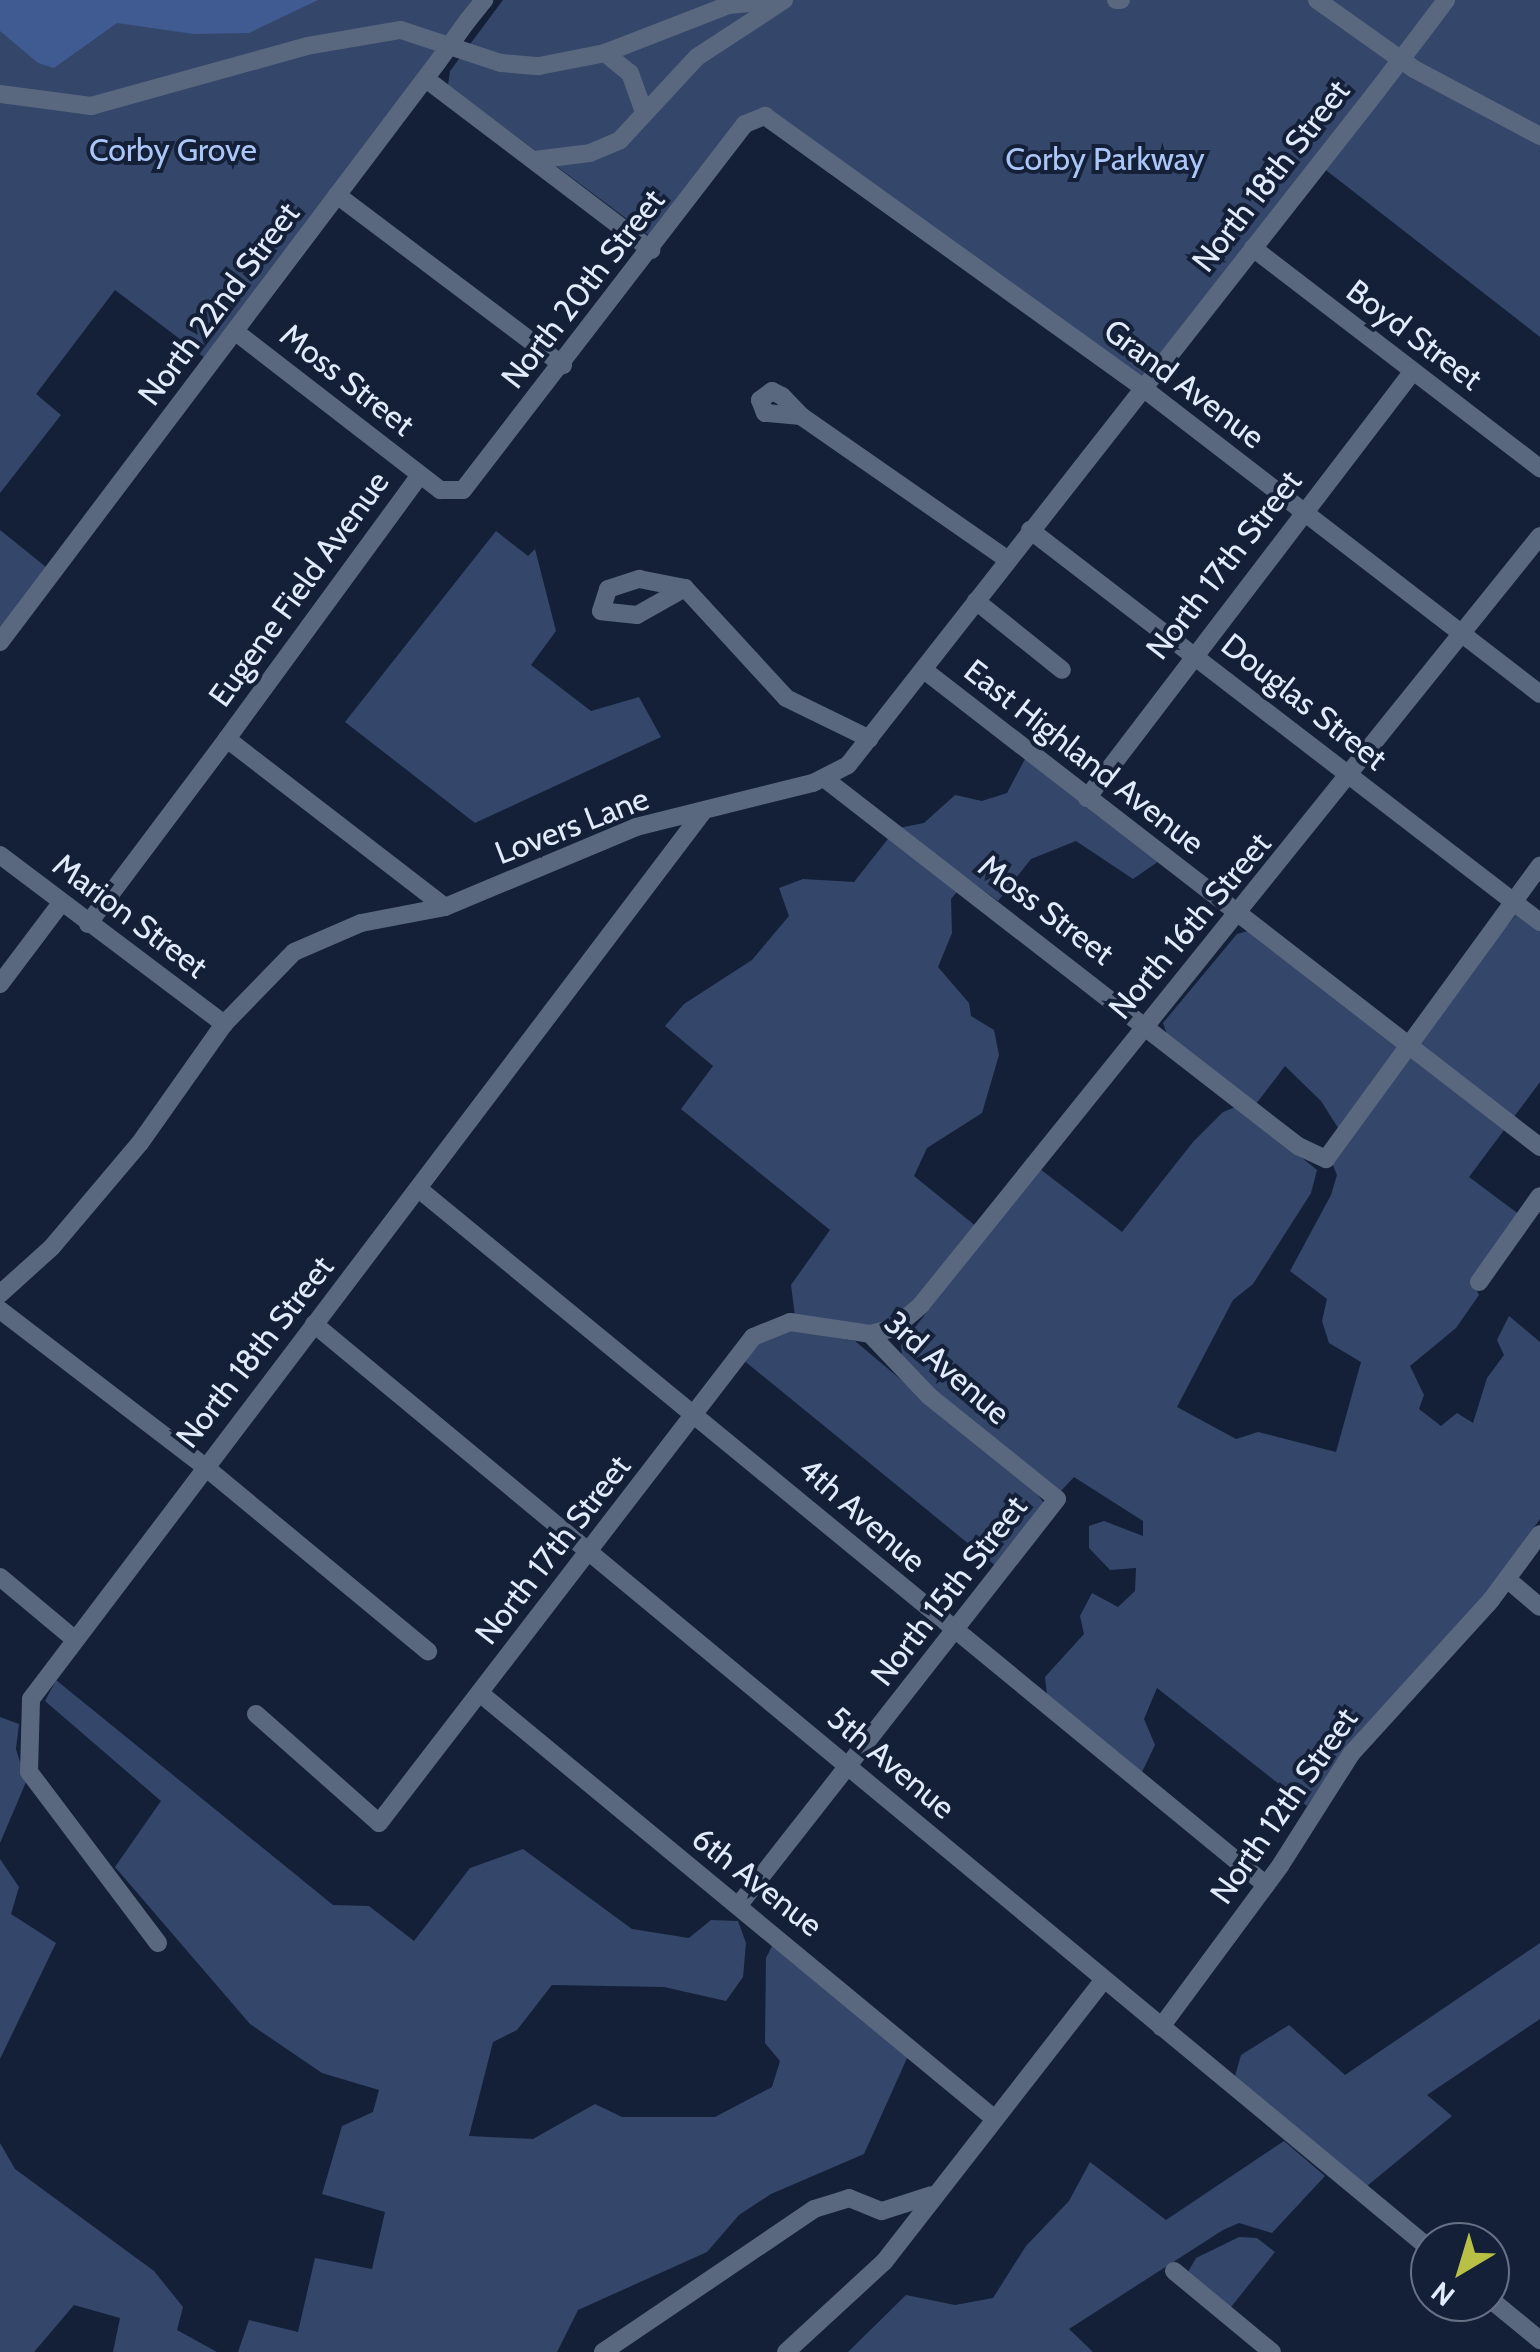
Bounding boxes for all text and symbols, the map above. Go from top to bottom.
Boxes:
street label: North 18th Street [1184,73,1358,279]
park label: Corby Grove [89,131,257,169]
park label: Corby Parkway [1005,140,1205,178]
street label: North 20th Street [493,182,673,396]
street label: North 22nd Street [130,195,308,413]
street label: Boyd Street [1339,272,1489,398]
street label: Grand Avenue [1096,311,1272,457]
street label: Moss Street [272,316,422,444]
street label: North 17th Street [1138,463,1310,667]
street label: Eugene Field Avenue [201,464,397,714]
street label: Douglas Street [1214,626,1394,778]
street label: East Highland Avenue [956,651,1212,863]
street label: Lovers Lane [490,779,654,873]
street label: North 16th Street [1101,825,1279,1027]
street label: Marion Street [45,846,215,986]
street label: Moss Street [971,847,1121,973]
street label: North 18th Street [168,1249,342,1455]
street label: 3rd Avenue [877,1303,1017,1433]
street label: North 17th Street [467,1448,639,1652]
street label: 4th Avenue [791,1450,933,1580]
street label: North 15th Street [863,1488,1035,1694]
street label: 5th Avenue [820,1699,962,1827]
street label: North 12th Street [1202,1701,1366,1911]
street label: 6th Avenue [684,1819,830,1945]
north arrow [1410,2222,1510,2322]
text: N [1425,2275,1461,2314]

